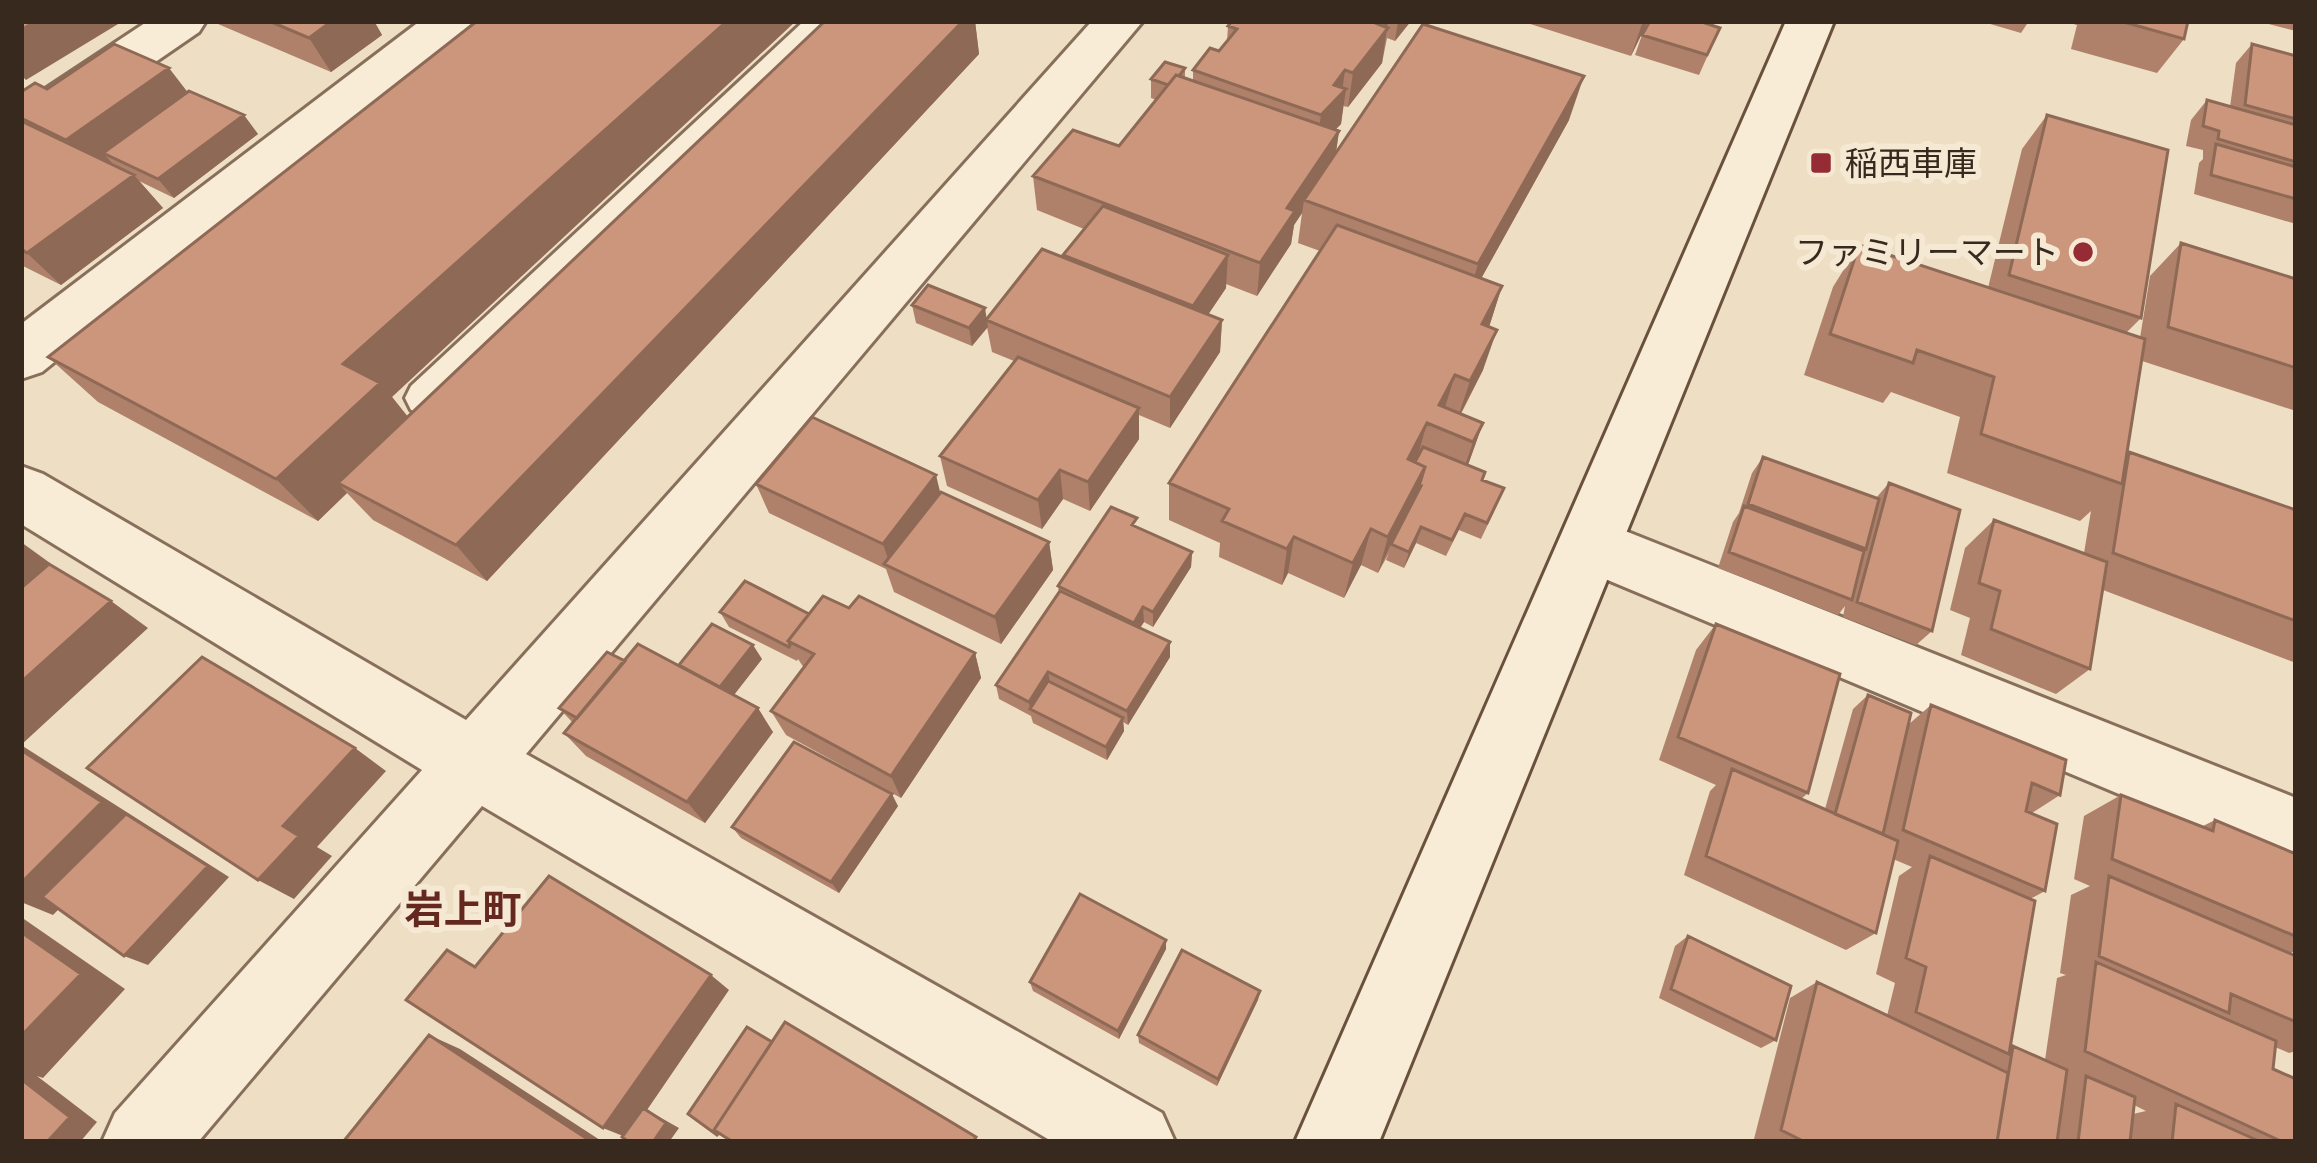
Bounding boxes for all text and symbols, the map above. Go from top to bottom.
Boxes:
place label: 稲西車庫 [1845,141,1977,186]
marker: 稲西車庫 [1808,150,1834,176]
place label: ファミリーマート [1795,230,2059,275]
marker: ファミリーマート [2070,239,2096,265]
district label: 岩上町 [404,883,522,936]

